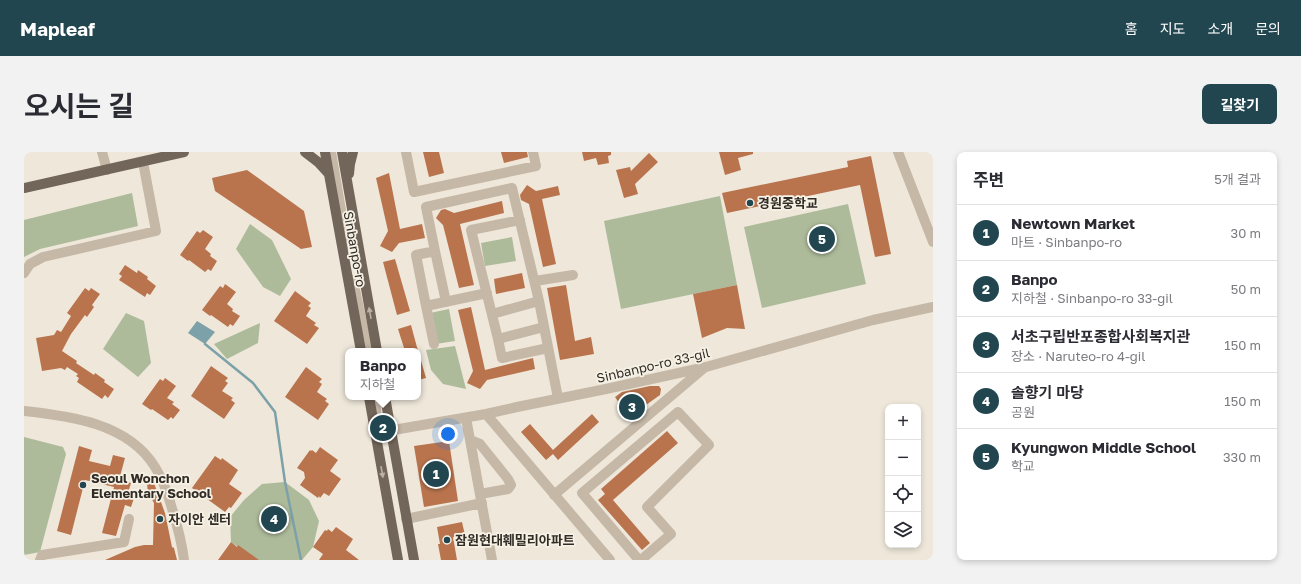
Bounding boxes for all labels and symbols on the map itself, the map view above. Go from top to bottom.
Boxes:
place label: 경원중학교 [758,195,818,211]
marker: 경원중학교 [745,198,755,208]
street label: Sinbanpo-ro [340,210,370,288]
pin: 5 [809,224,835,254]
one-way arrow [367,306,373,319]
street label: Sinbanpo-ro 33-gil [595,344,711,386]
pin: 3 [619,392,645,422]
pin: 2 [370,413,396,443]
your location [438,424,458,444]
pin: 1 [423,459,449,489]
one-way arrow [379,465,385,478]
place label: Seoul Wonchon Elementary School [91,470,212,501]
marker: Seoul Wonchon Elementary School [78,480,88,490]
pin: 4 [261,504,287,534]
place label: 자이안 센터 [168,511,231,527]
marker: 자이안 센터 [155,514,165,524]
place label: 잠원현대훼밀리아파트 [455,532,575,548]
marker: 잠원현대훼밀리아파트 [442,535,452,545]

